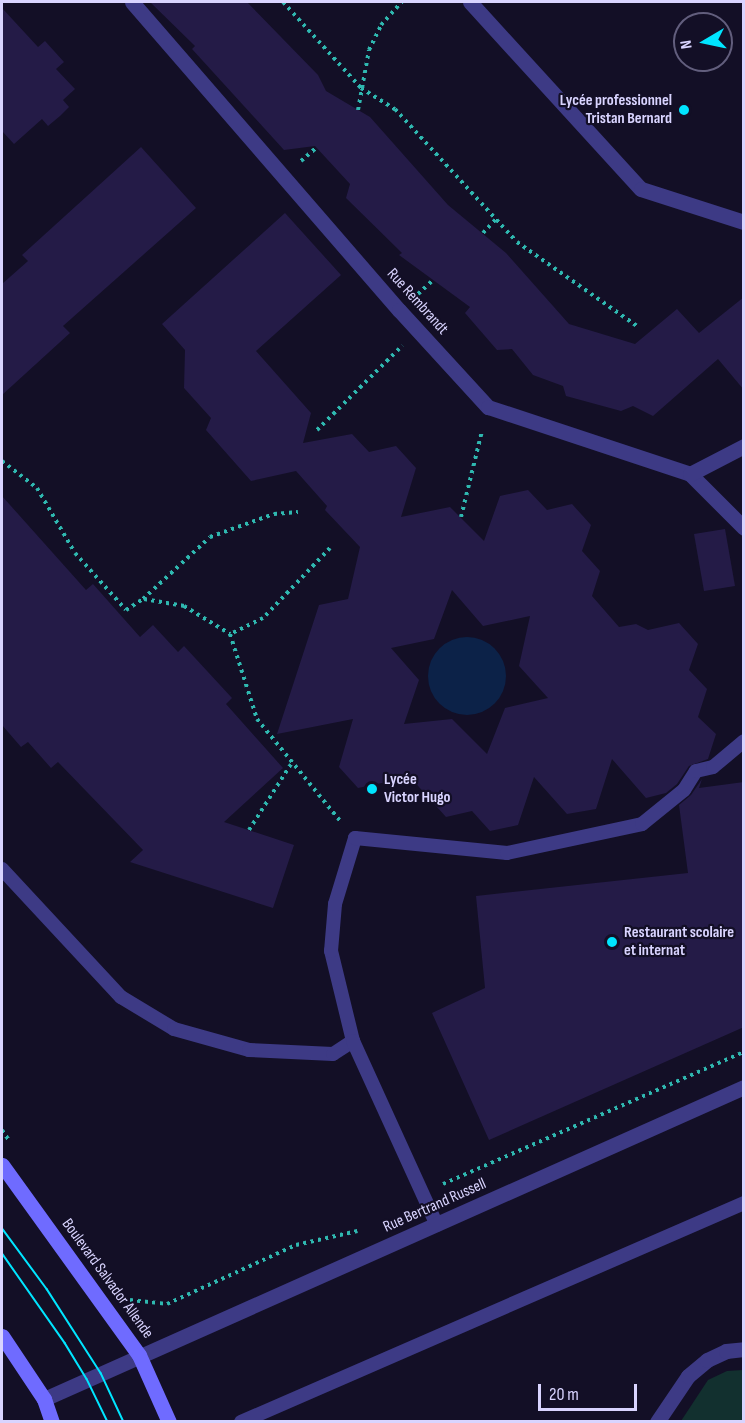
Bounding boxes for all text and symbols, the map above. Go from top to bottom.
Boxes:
north arrow [673,12,733,72]
text: N [677,39,697,50]
place label: Lycée professionnel Tristan Bernard [560,91,672,129]
marker: Lycée professionnel Tristan Bernard [677,103,691,117]
street label: Rue Rembrandt [382,265,452,339]
place label: Lycée Victor Hugo [384,770,451,808]
marker: Lycée Victor Hugo [365,782,379,796]
place label: Restaurant scolaire et internat [624,923,734,961]
marker: Restaurant scolaire et internat [605,935,619,949]
street label: Rue Bertrand Russell [381,1175,489,1237]
street label: Boulevard Salvador Allende [57,1215,157,1343]
scale bar [541,1372,640,1410]
text: 20 m [549,1384,579,1405]

